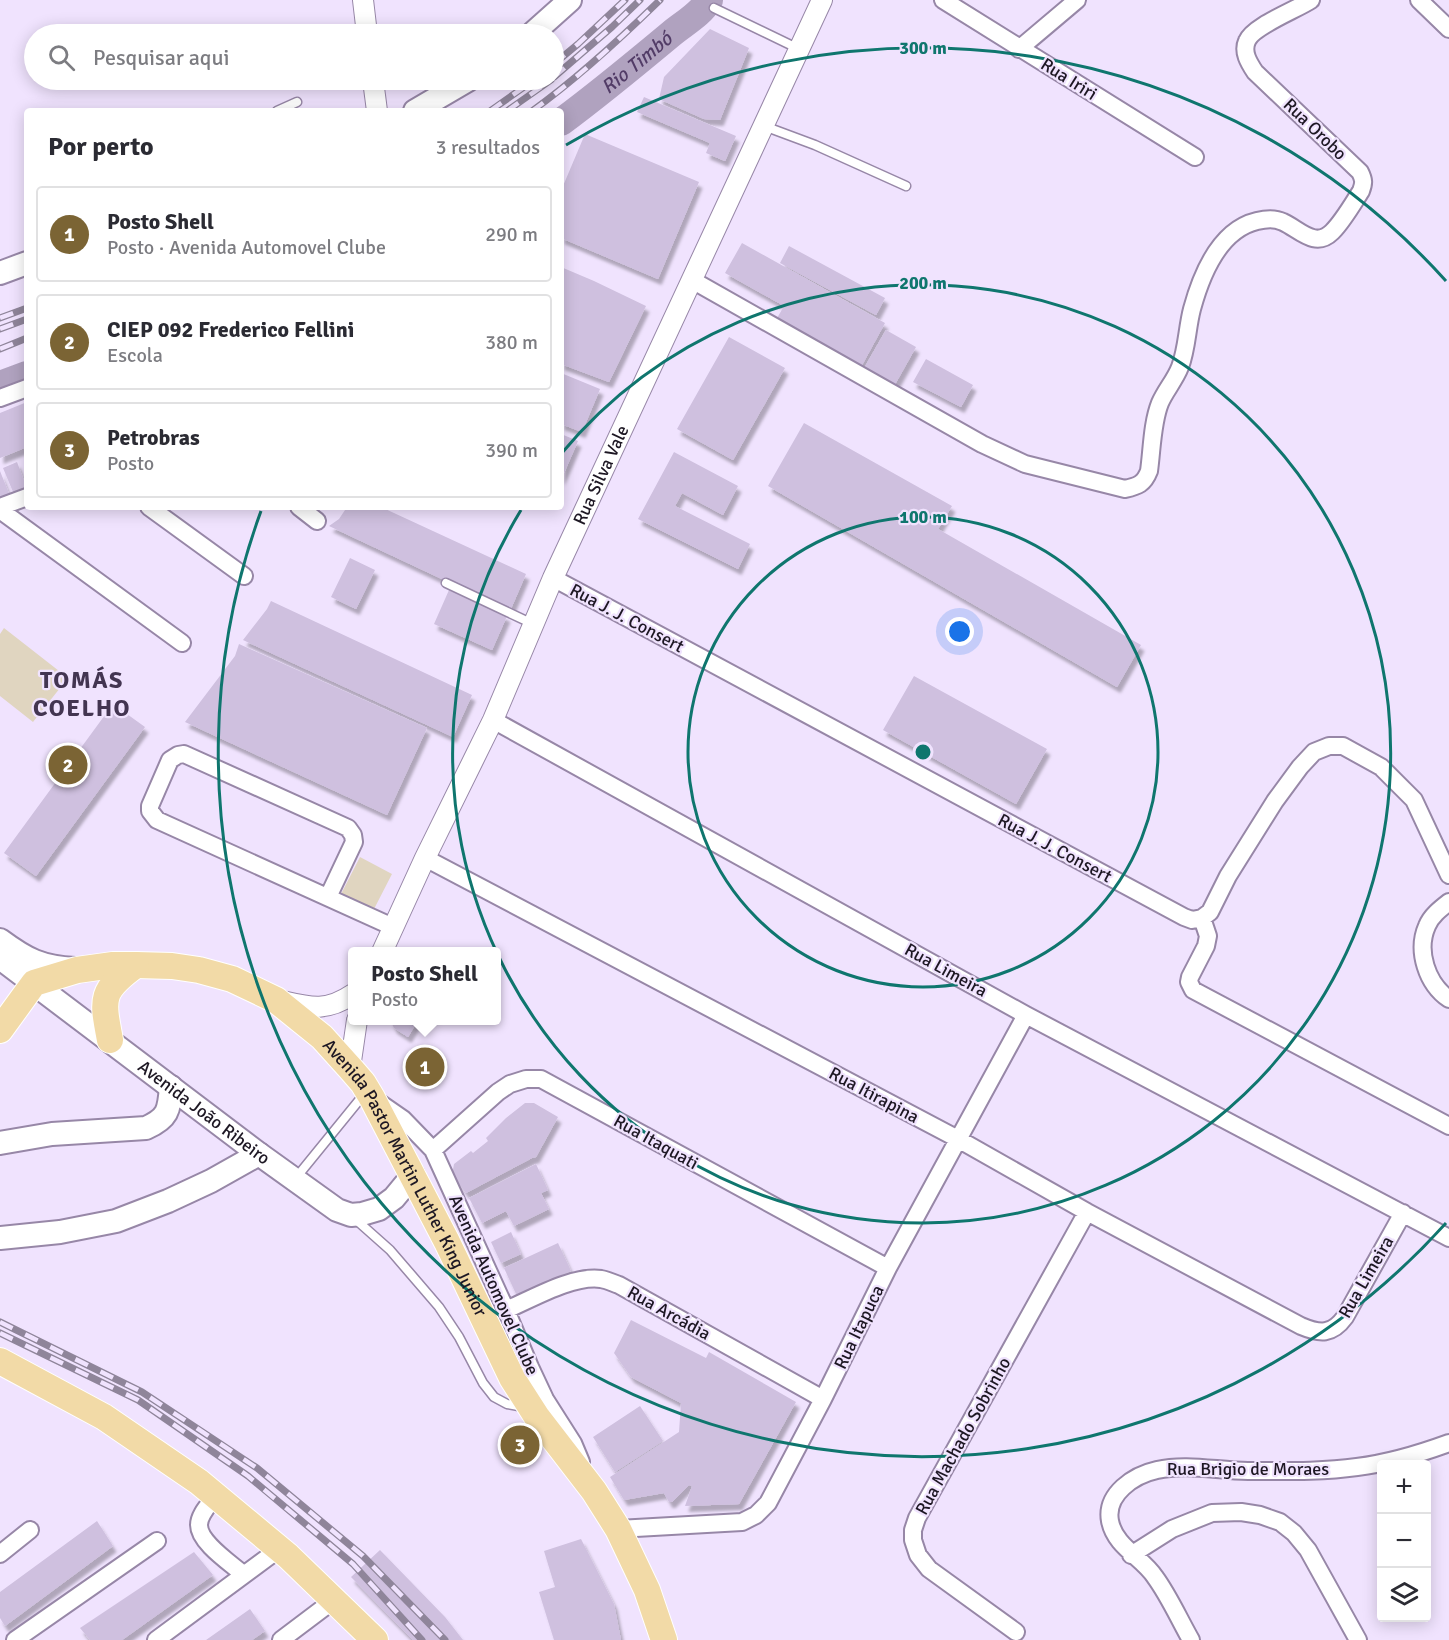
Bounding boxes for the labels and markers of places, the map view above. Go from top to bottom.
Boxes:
pin: 2 [48,742,88,788]
centre of rings [913,742,933,762]
pin: 1 [406,1044,444,1090]
pin: 3 [500,1422,540,1468]

